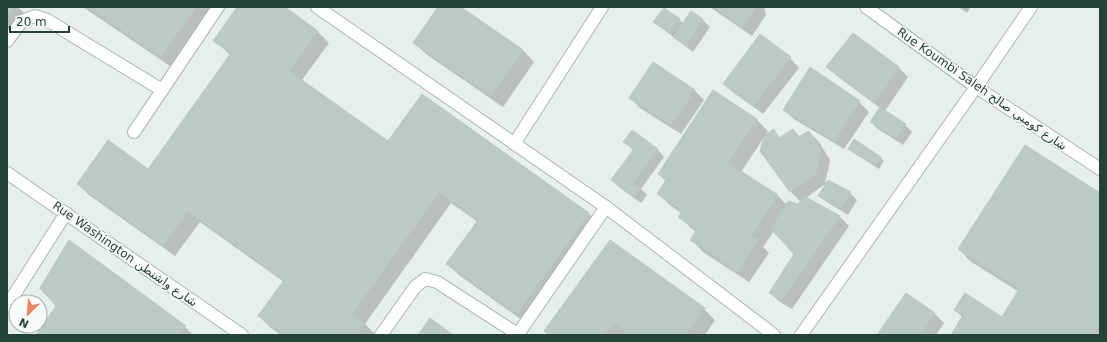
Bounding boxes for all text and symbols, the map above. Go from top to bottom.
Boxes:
scale bar [10,8,69,34]
text: 20 m [16,15,47,29]
street label: Rue Koumbi Saleh شارع كومبي صالح [894,25,1070,154]
street label: Rue Washington شارع واشنطن [49,199,200,310]
north arrow [8,294,48,334]
text: N [17,315,31,330]

